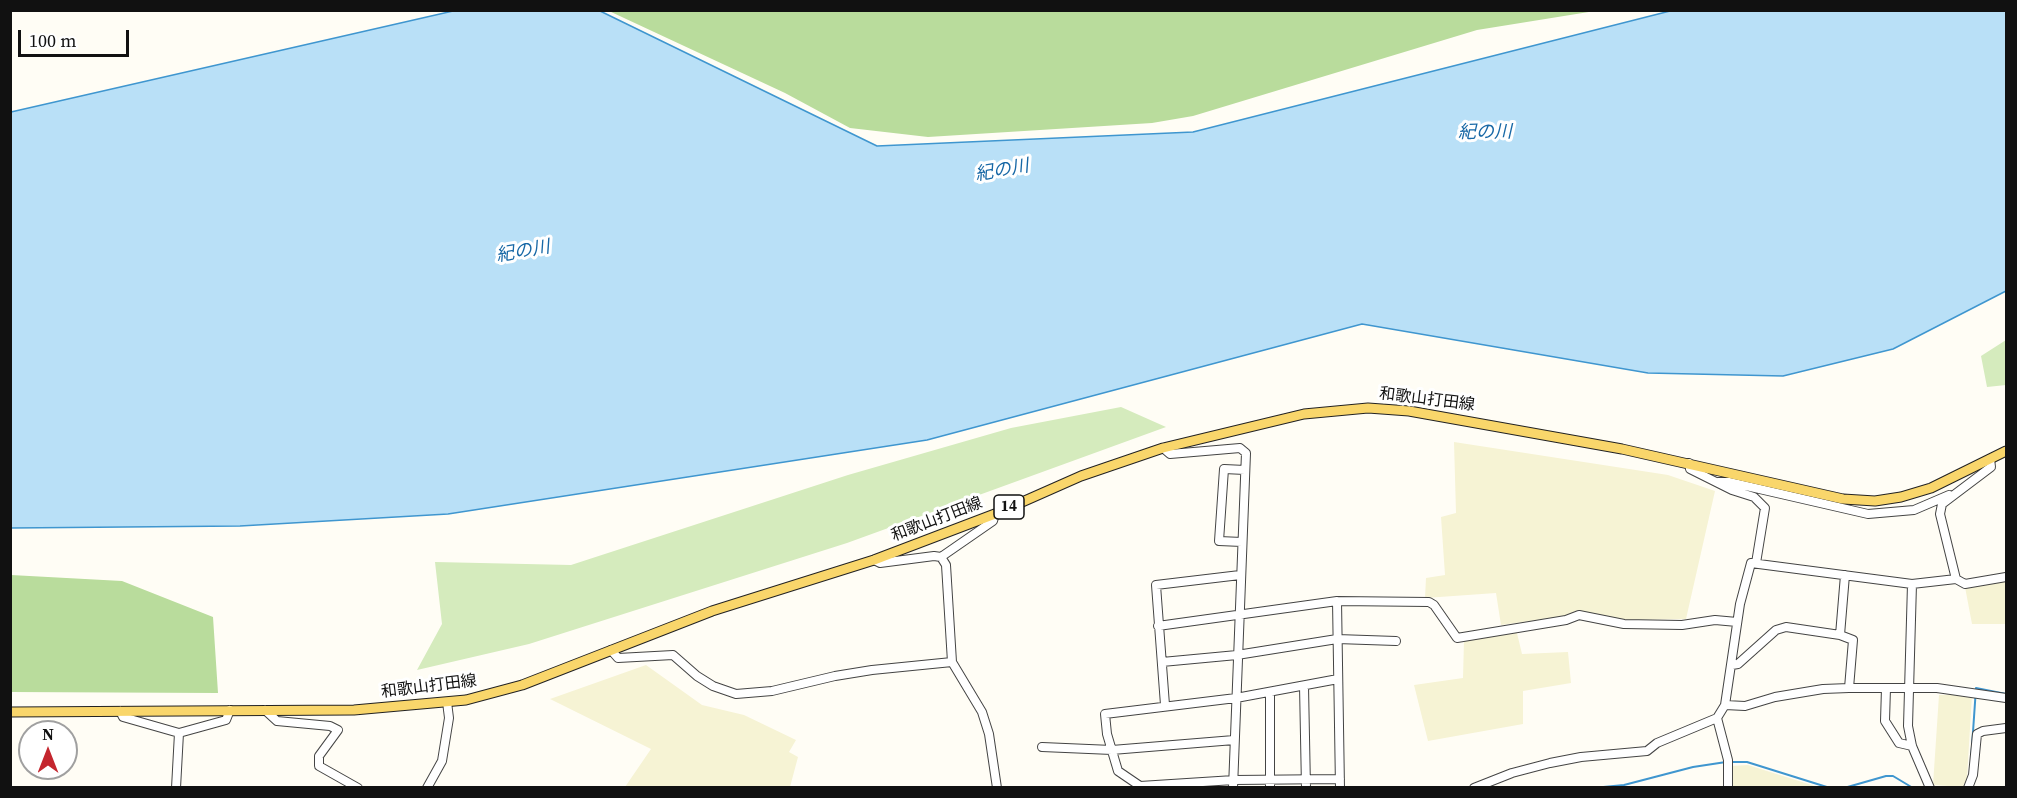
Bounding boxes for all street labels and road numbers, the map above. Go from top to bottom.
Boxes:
street label: 和歌山打田線 [1378,385,1476,415]
street label: 和歌山打田線 [889,494,985,546]
road number: 14 [994,495,1024,519]
street label: 和歌山打田線 [380,672,478,702]

